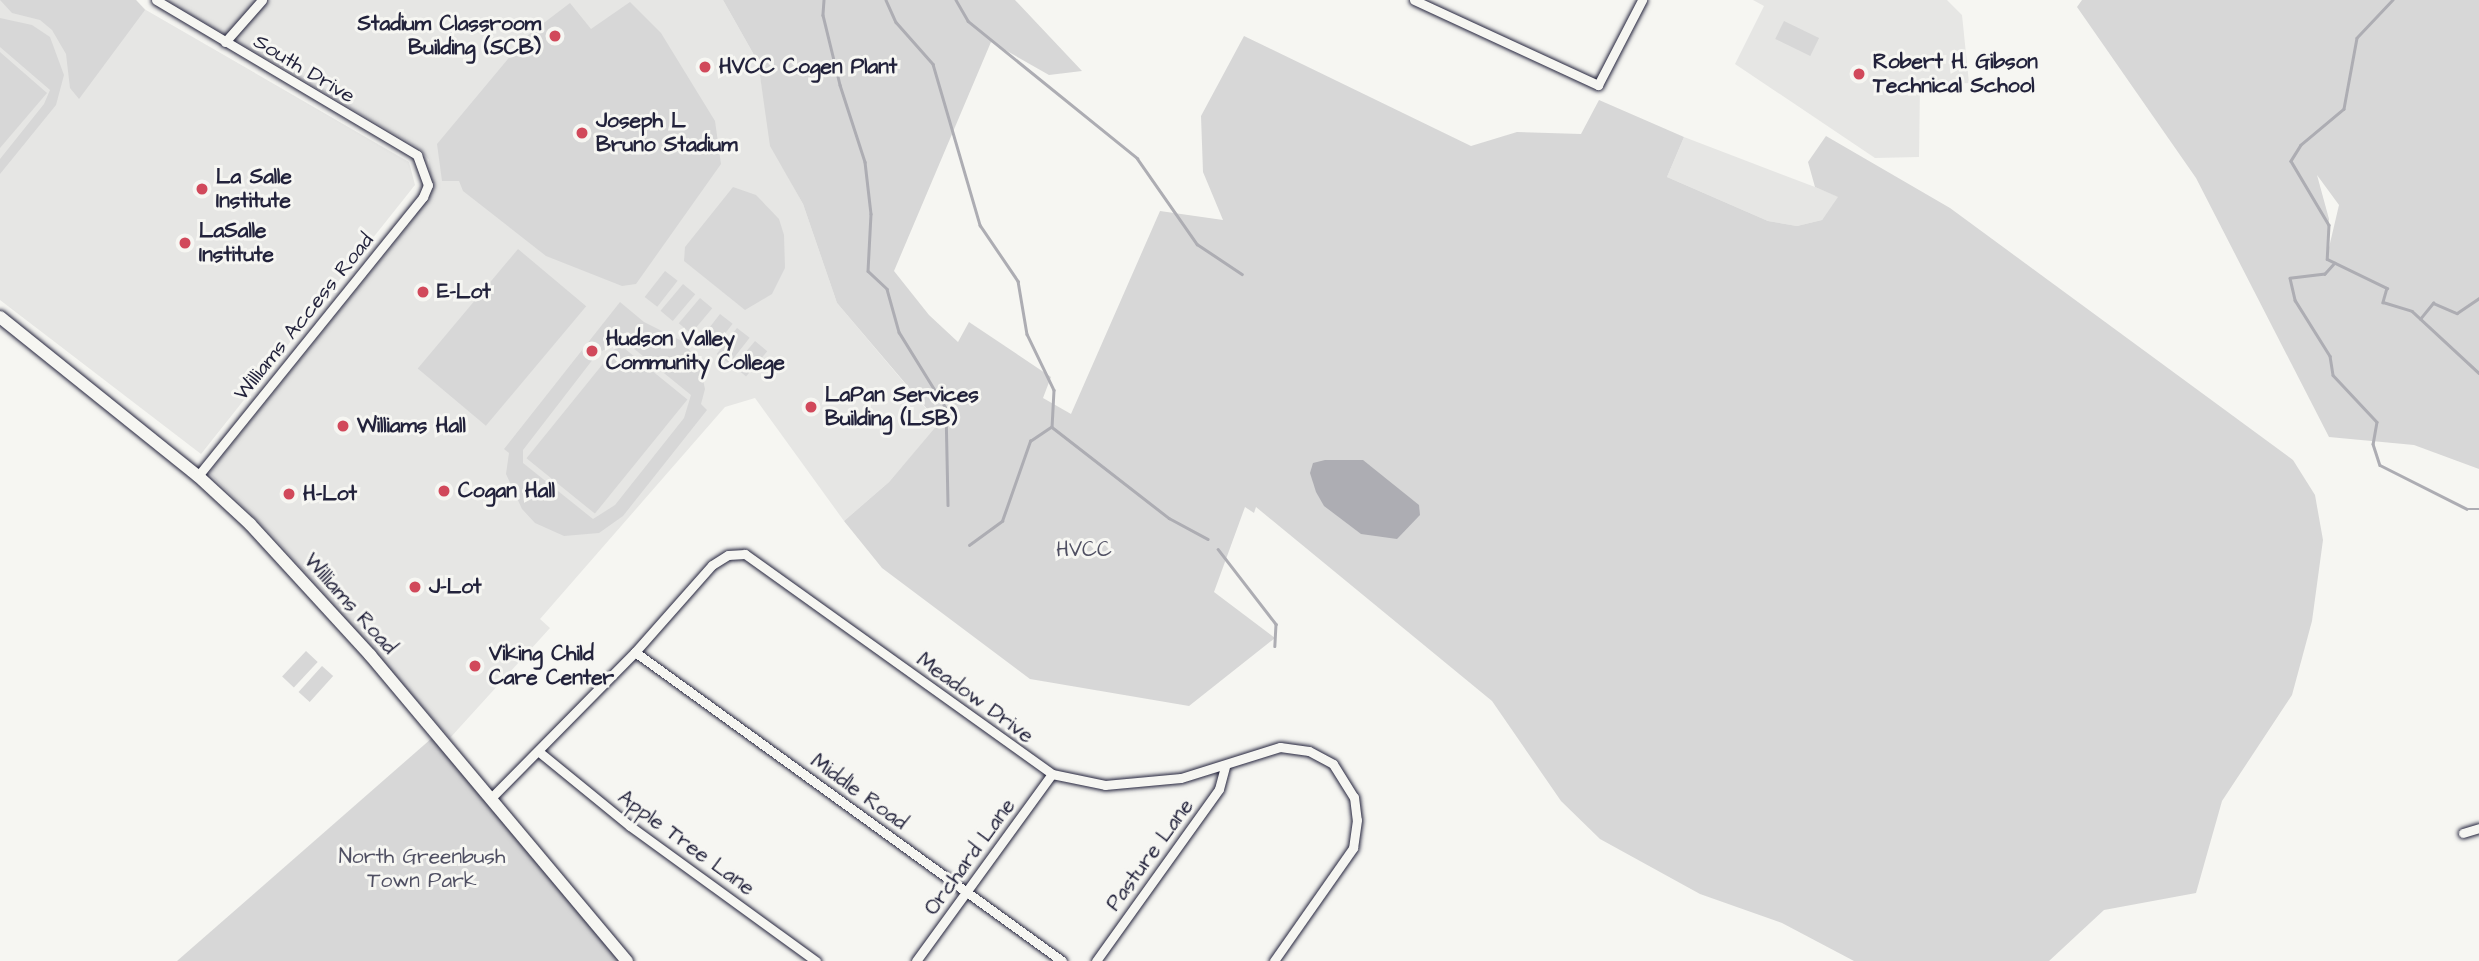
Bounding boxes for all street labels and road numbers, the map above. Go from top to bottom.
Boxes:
street label: South Drive [249,29,359,109]
street label: Williams Access Road [229,228,379,406]
street label: Williams Road [298,548,402,660]
street label: Meadow Drive [912,647,1038,749]
street label: Middle Road [806,748,912,836]
street label: Apple Tree Lane [613,785,759,901]
street label: Orchard Lane [919,794,1021,920]
street label: Pasture Lane [1101,794,1199,916]

